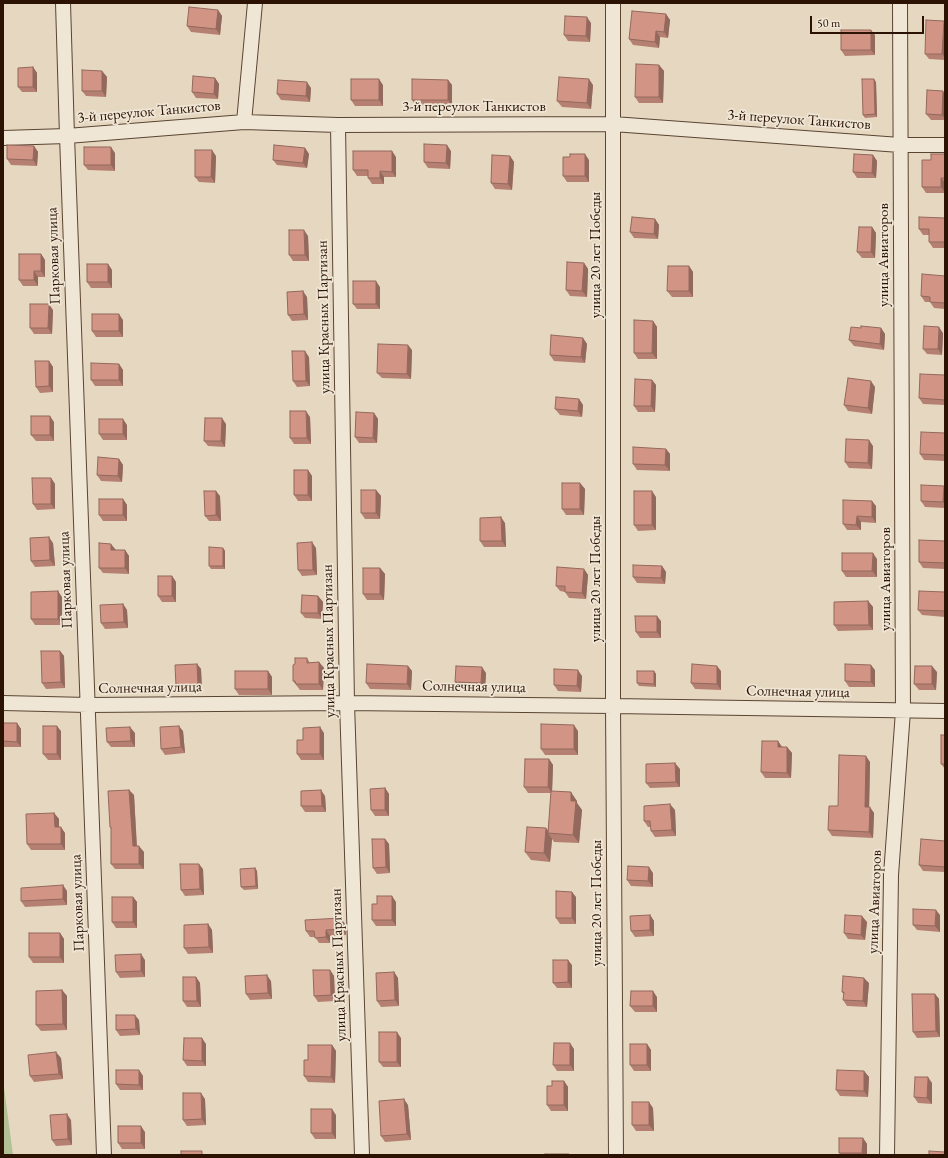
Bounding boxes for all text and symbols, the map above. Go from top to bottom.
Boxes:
scale bar [812,8,926,34]
text: 50 m [817,15,840,31]
street label: 3-й переулок Танкистов [77,97,221,127]
street label: 3-й переулок Танкистов [402,98,546,116]
street label: 3-й переулок Танкистов [727,106,871,134]
street label: улица 20 лет Победы [587,192,605,318]
street label: улица Авиаторов [875,203,893,307]
street label: Парковая улица [43,207,65,305]
street label: улица Красных Партизан [314,240,334,394]
street label: улица 20 лет Победы [587,516,605,642]
street label: улица Авиаторов [877,527,895,631]
street label: Парковая улица [55,531,77,629]
street label: улица Красных Партизан [319,564,339,718]
street label: Солнечная улица [422,677,526,697]
street label: Солнечная улица [98,678,202,698]
street label: Солнечная улица [746,682,850,702]
street label: улица 20 лет Победы [588,840,606,966]
street label: улица Авиаторов [864,850,886,954]
street label: Парковая улица [67,854,89,952]
street label: улица Красных Партизан [327,888,351,1042]

